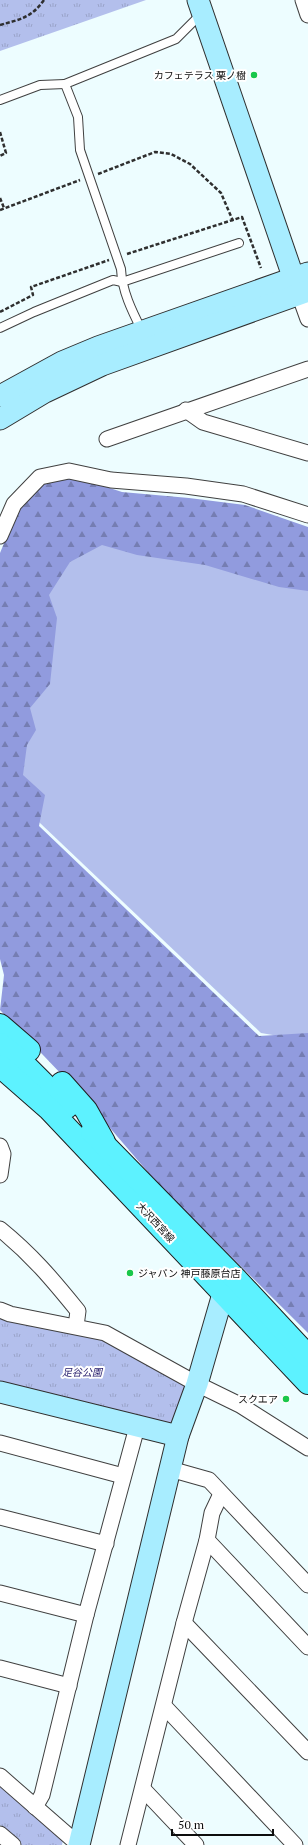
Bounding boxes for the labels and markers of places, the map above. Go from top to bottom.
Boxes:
place label: カフェテラス 栗ノ樹 [154,69,246,82]
marker: カフェテラス 栗ノ樹 [249,70,259,80]
place label: ジャパン 神戸藤原台店 [138,1267,240,1280]
marker: ジャパン 神戸藤原台店 [125,1268,135,1278]
place label: スクエア [238,1393,278,1406]
marker: スクエア [281,1394,291,1404]

